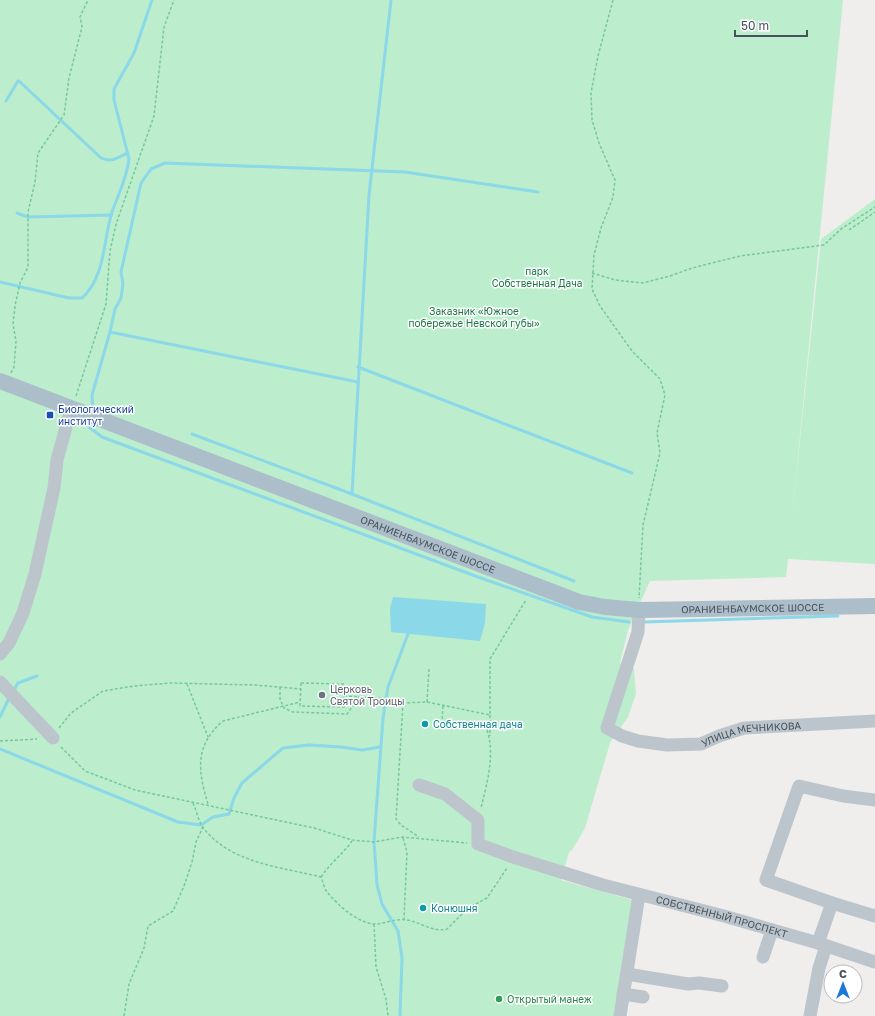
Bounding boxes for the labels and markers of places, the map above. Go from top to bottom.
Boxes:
place label: Биологический институт [58,403,134,427]
marker: Биологический институт [45,410,55,420]
place label: Церковь Святой Троицы [330,683,405,707]
marker: Церковь Святой Троицы [317,690,327,700]
place label: Собственная дача [433,718,523,730]
marker: Собственная дача [420,719,430,729]
place label: Конюшня [431,902,478,914]
marker: Конюшня [418,903,428,913]
place label: Открытый манеж [507,993,592,1005]
marker: Открытый манеж [494,994,504,1004]

